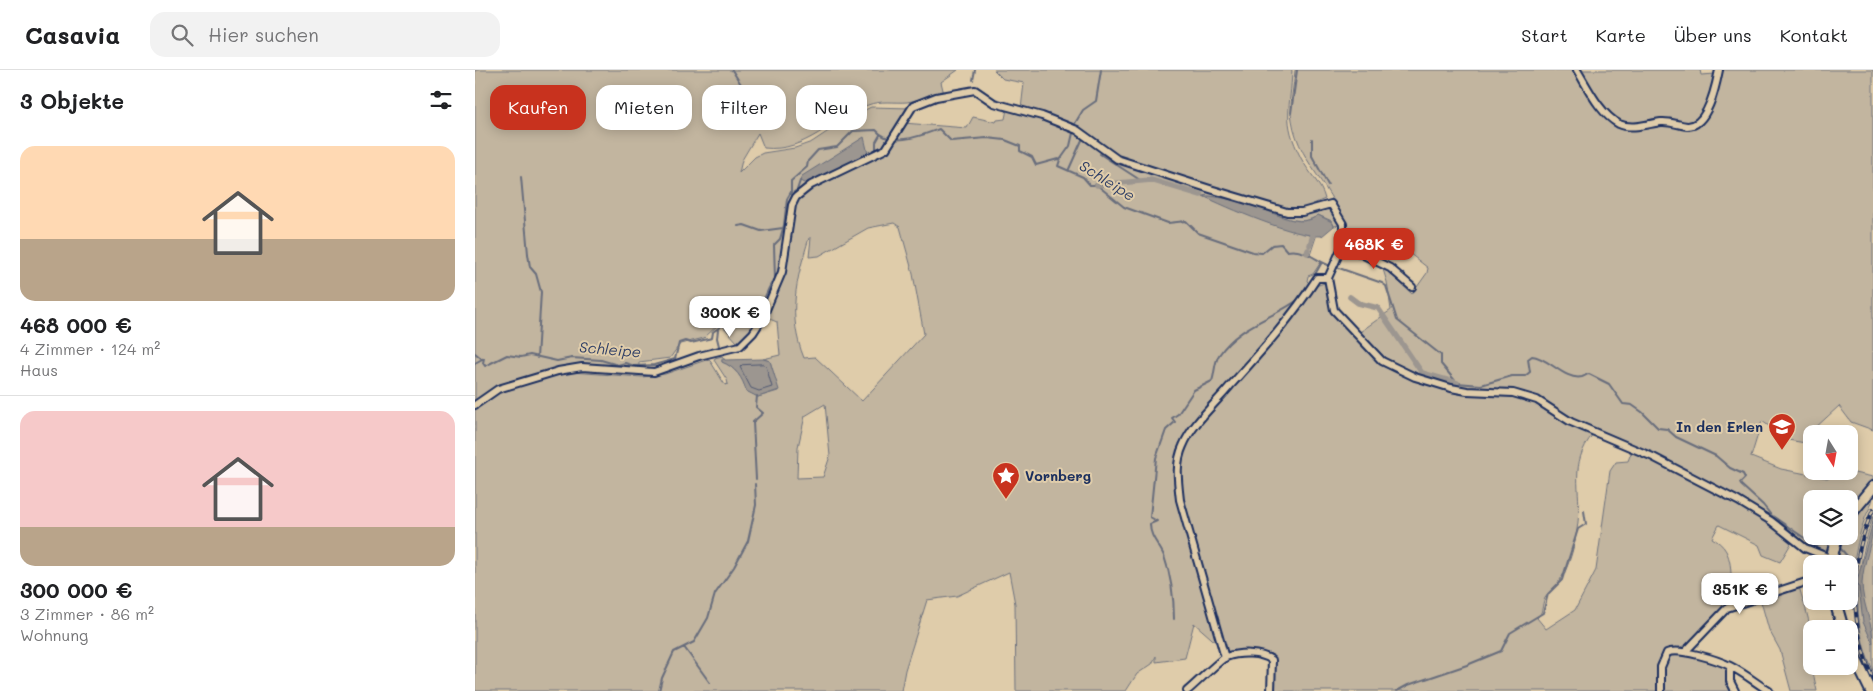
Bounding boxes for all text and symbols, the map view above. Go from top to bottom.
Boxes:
search box [150,12,500,57]
text: Casavia [25,19,120,50]
icon: search [168,21,196,49]
text: Hier suchen [208,22,319,47]
text: Start [1521,23,1568,47]
text: Karte [1596,23,1646,47]
text: Über uns [1674,23,1752,47]
text: Kontakt [1780,23,1848,47]
chip: Kaufen [490,85,586,130]
chip: Mieten [596,85,692,130]
chip: Filter [702,85,786,130]
chip: Neu [796,85,867,130]
icon: filters [427,86,455,114]
text: 3 Objekte [20,87,124,114]
water label: Schleipe [1076,155,1139,205]
icon: home [193,178,283,268]
pin: 468K € [1333,228,1415,270]
text: 468K € [1344,233,1404,254]
pin: 300K € [689,296,771,338]
text: 300K € [700,301,760,322]
text: 468 000 € [20,311,132,338]
water label: Schleipe [578,336,642,362]
text: 4 Zimmer · 124 m² [20,338,160,359]
text: Haus [20,359,58,380]
school or university icon: In den Erlen [1767,412,1797,451]
place label: In den Erlen [1676,417,1763,436]
north arrow [1803,425,1857,480]
map controls [1803,425,1858,675]
icon: home [193,444,283,534]
place icon: Vornberg [991,461,1021,500]
place label: Vornberg [1025,466,1091,485]
button: layers [1803,490,1858,545]
button: + [1803,555,1858,610]
pin: 351K € [1699,572,1781,615]
text: 300 000 € [20,576,132,603]
text: 351K € [1712,578,1768,599]
text: 3 Zimmer · 86 m² [20,603,154,624]
button: − [1803,620,1858,675]
text: Wohnung [20,624,88,645]

